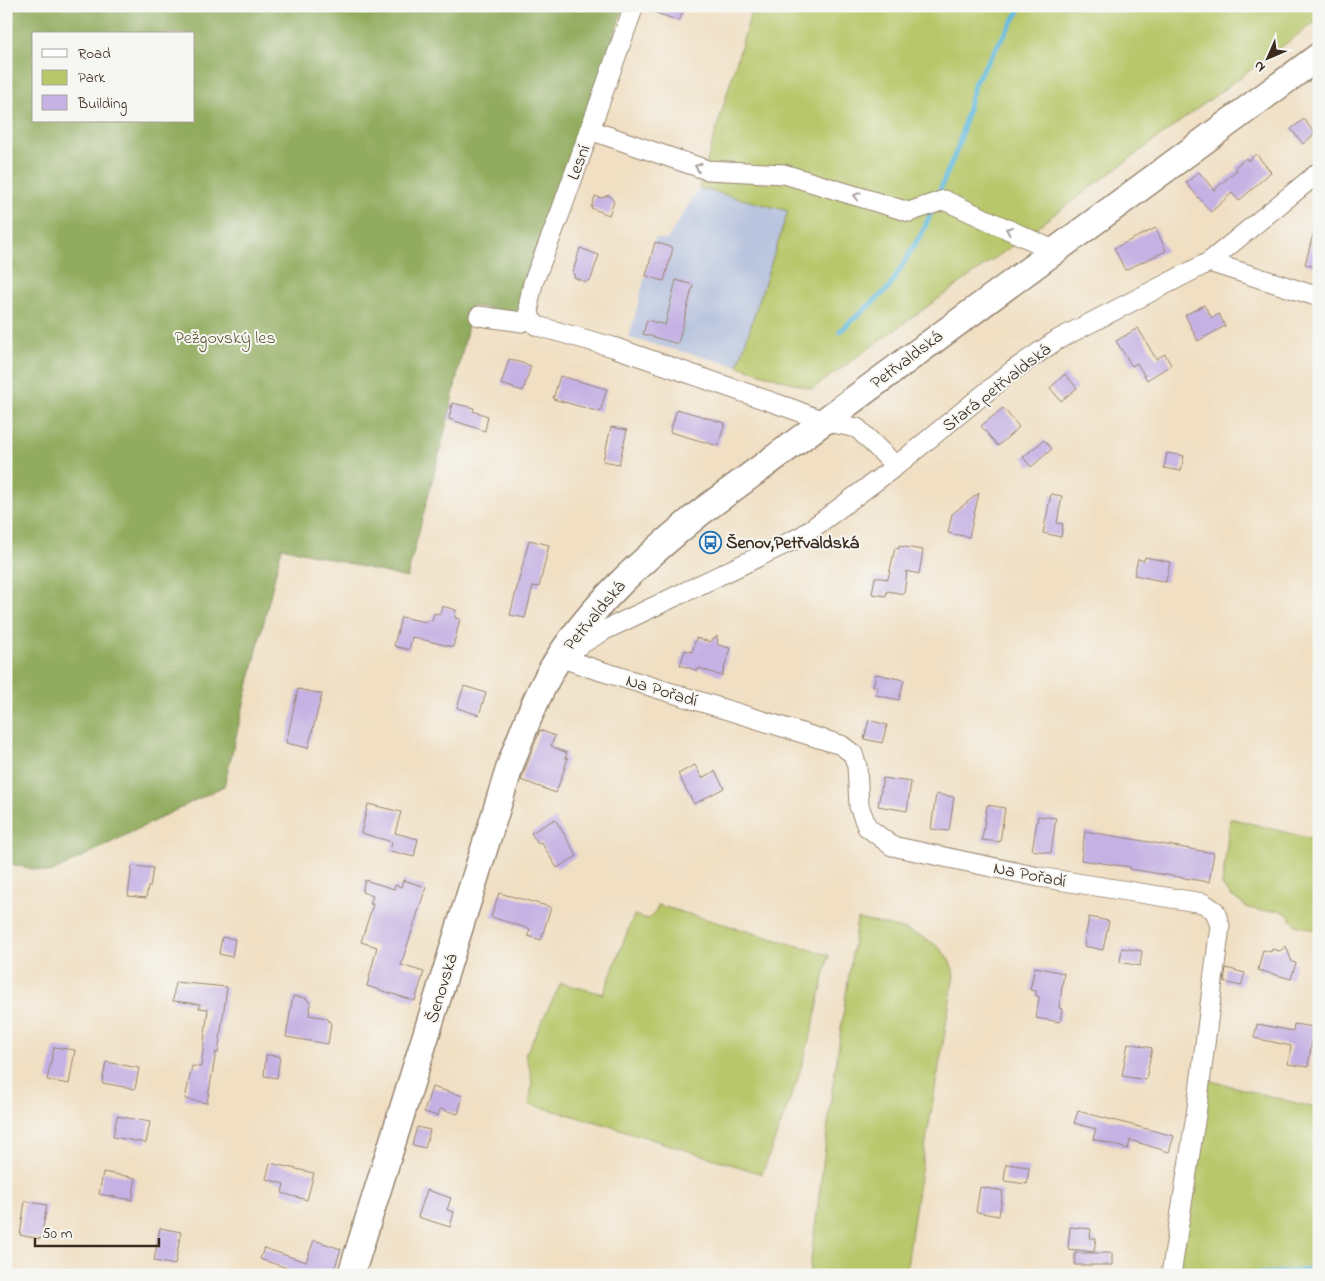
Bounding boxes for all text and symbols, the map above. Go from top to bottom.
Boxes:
legend [32,32,195,122]
north arrow [1242,32,1292,82]
text: Road [78,43,111,65]
text: N [1249,55,1271,77]
text: Park [78,67,106,89]
text: Building [77,93,127,116]
street label: Lesní [562,141,598,184]
one-way arrow [695,163,703,173]
one-way arrow [853,192,862,202]
one-way arrow [1005,225,1014,236]
street label: Petřvaldská [865,325,949,397]
park label: Pežgovský les [174,326,276,353]
street label: Stará petřvaldská [937,338,1057,439]
bus stop icon: Šenov,Petřvaldská [698,530,722,554]
place label: Šenov,Petřvaldská [726,531,860,557]
street label: Petřvaldská [558,575,633,657]
street label: Na Pořadí [622,669,700,715]
street label: Na Pořadí [991,856,1068,896]
street label: Šenovská [420,951,466,1026]
scale bar [35,1216,159,1248]
text: 50 m [42,1223,73,1245]

